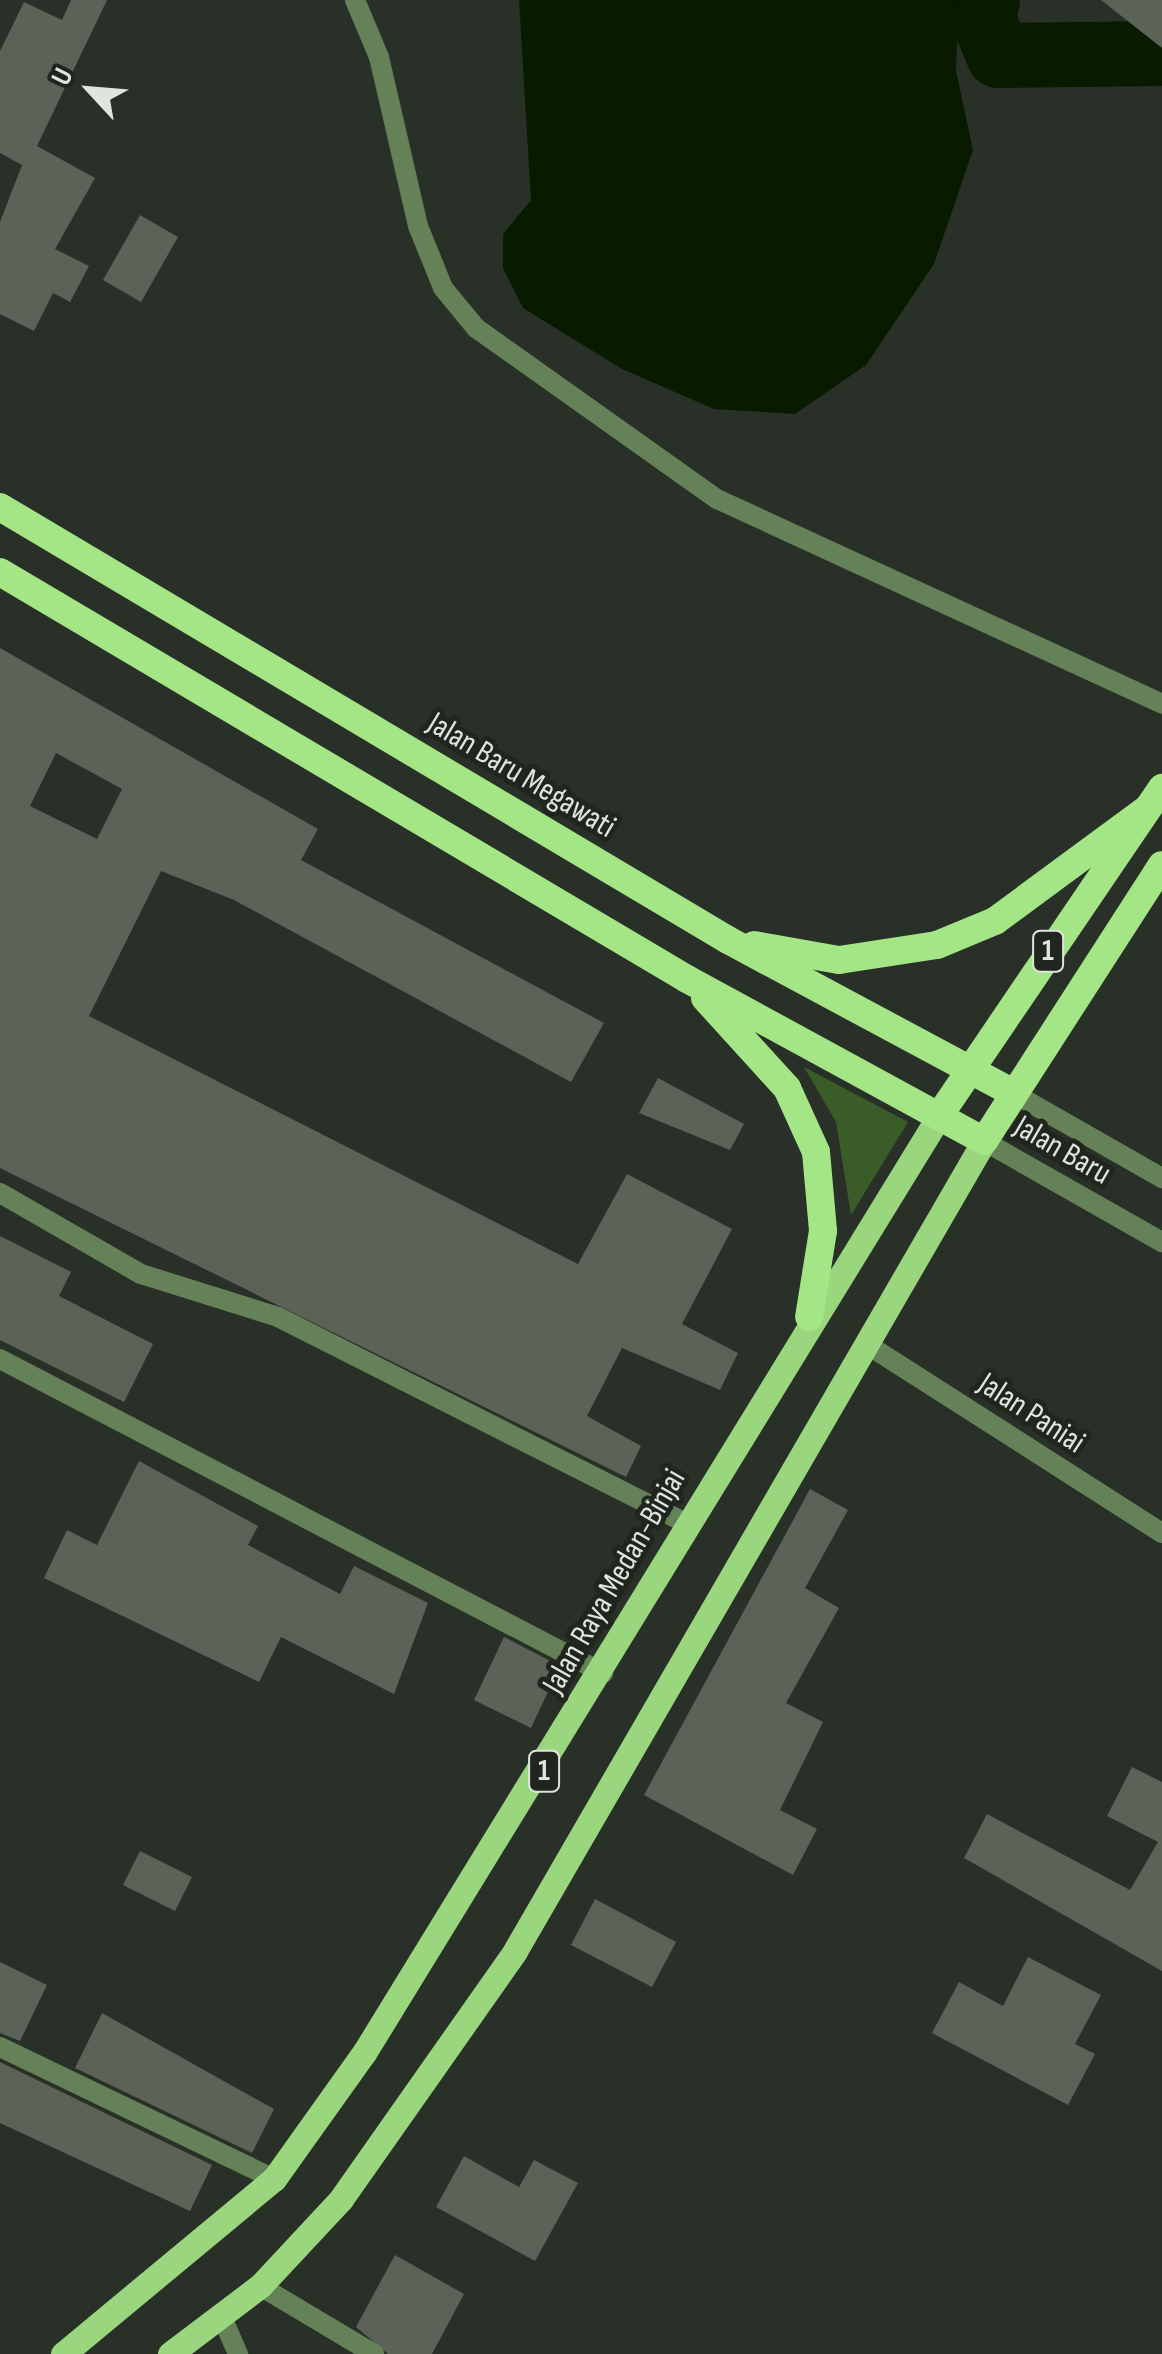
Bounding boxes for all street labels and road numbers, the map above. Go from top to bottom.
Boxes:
street label: Jalan Baru Megawati [420,705,622,847]
road number: 1 [1030,926,1066,976]
street label: Jalan Baru [1007,1108,1117,1194]
street label: Jalan Paniai [971,1365,1091,1463]
street label: Jalan Raya Medan-Binjai [535,1463,695,1701]
road number: 1 [526,1746,562,1796]

